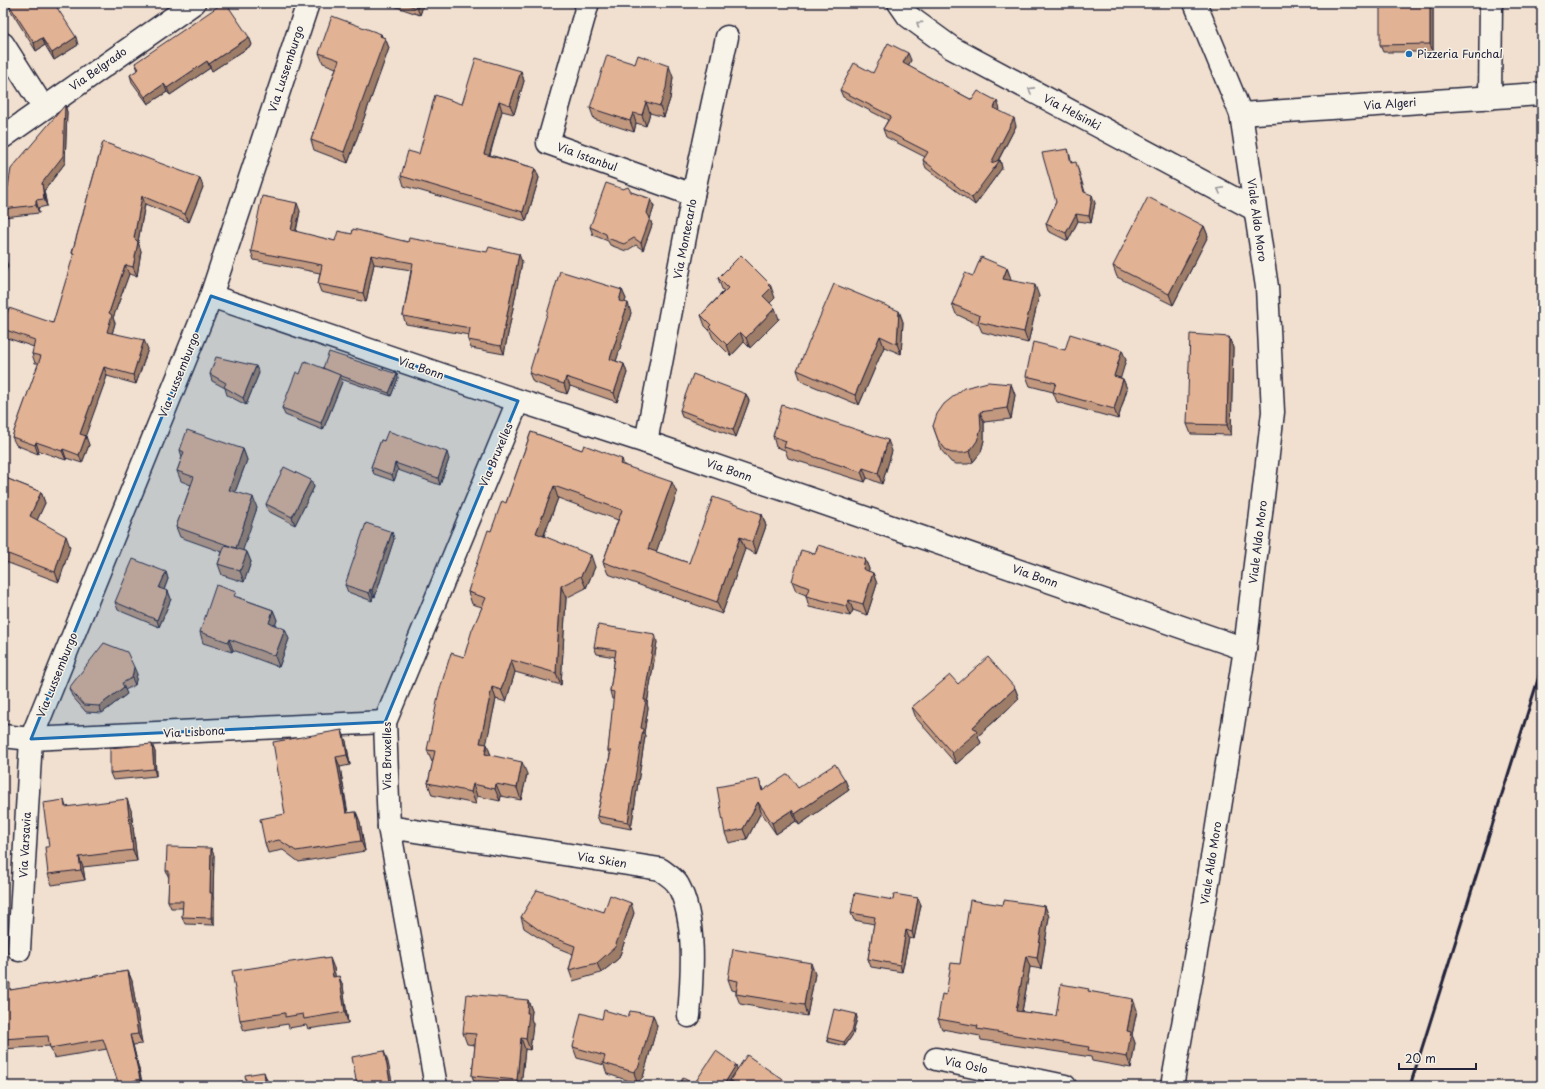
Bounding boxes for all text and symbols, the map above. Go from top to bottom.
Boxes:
one-way arrow [917,22,924,29]
street label: Via Lussemburgo [263,23,308,115]
street label: Via Belgrado [66,43,130,95]
place label: Pizzeria Funchal [1417,45,1503,62]
marker: Pizzeria Funchal [1404,49,1414,59]
one-way arrow [1028,87,1035,94]
street label: Via Helsinki [1040,89,1104,134]
street label: Via Algeri [1363,93,1417,114]
street label: Via Istanbul [555,138,620,175]
street label: Viale Aldo Moro [1243,177,1272,263]
one-way arrow [1217,188,1224,195]
street label: Via Montecarlo [668,197,701,281]
street label: Via Lussemburgo [154,330,203,420]
street label: Via Bonn [396,352,446,383]
street label: Via Bruxelles [474,420,517,490]
street label: Via Bonn [704,454,754,485]
street label: Viale Aldo Moro [1244,499,1271,585]
street label: Via Bonn [1010,560,1060,591]
street label: Via Lussemburgo [32,630,81,720]
street label: Via Lisbona [163,721,225,742]
street label: Via Bruxelles [378,722,395,790]
street label: Via Varsavia [14,811,35,879]
street label: Viale Aldo Moro [1196,820,1225,906]
street label: Via Skien [576,847,628,872]
scale bar [1399,1045,1476,1071]
text: 20 m [1405,1049,1436,1067]
street label: Via Oslo [943,1052,989,1077]

